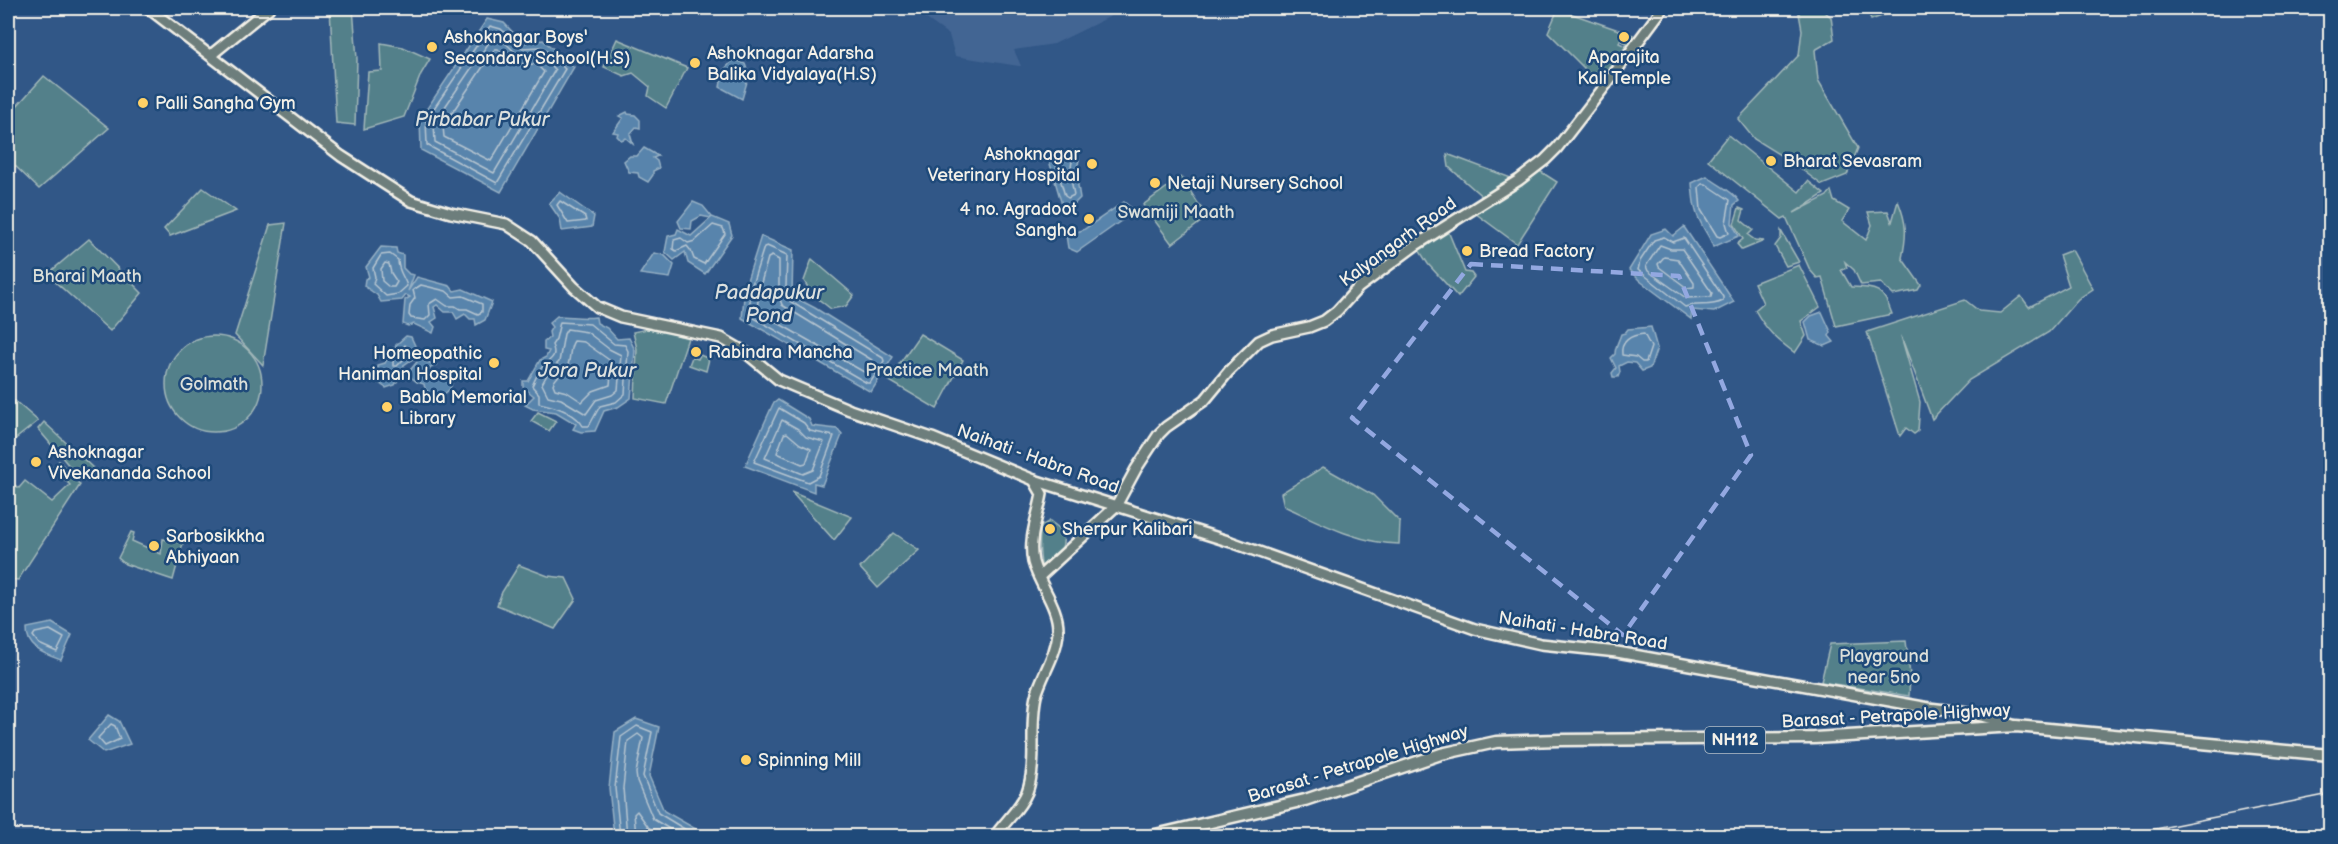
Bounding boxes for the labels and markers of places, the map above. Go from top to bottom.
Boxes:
place label: Ashoknagar Boys' Secondary School(H.S) [444,27,630,69]
marker: Aparajita Kali Temple [1617,30,1631,44]
marker: Ashoknagar Boys' Secondary School(H.S) [425,40,439,54]
place label: Ashoknagar Adarsha Balika Vidyalaya(H.S) [707,43,877,85]
place label: Aparajita Kali Temple [1577,47,1671,89]
marker: Ashoknagar Adarsha Balika Vidyalaya(H.S) [688,56,702,70]
place label: Palli Sangha Gym [155,93,296,114]
marker: Palli Sangha Gym [136,96,150,110]
place label: Ashoknagar Veterinary Hospital [928,144,1081,186]
place label: Bharat Sevasram [1783,151,1922,172]
marker: Bharat Sevasram [1764,154,1778,168]
marker: Ashoknagar Veterinary Hospital [1085,157,1099,171]
place label: Netaji Nursery School [1167,173,1343,194]
marker: Netaji Nursery School [1148,176,1162,190]
place label: 4 no. Agradoot Sangha [960,199,1077,241]
marker: 4 no. Agradoot Sangha [1082,212,1096,226]
place label: Bread Factory [1479,241,1595,262]
marker: Bread Factory [1460,244,1474,258]
place label: Rabindra Mancha [708,342,853,363]
place label: Homeopathic Haniman Hospital [338,343,482,385]
marker: Rabindra Mancha [689,345,703,359]
marker: Homeopathic Haniman Hospital [487,356,501,370]
place label: Babla Memorial Library [399,387,527,429]
marker: Babla Memorial Library [380,400,394,414]
place label: Ashoknagar Vivekananda School [48,442,211,484]
marker: Ashoknagar Vivekananda School [29,455,43,469]
place label: Sherpur Kalibari [1062,519,1193,540]
marker: Sherpur Kalibari [1043,522,1057,536]
place label: Sarbosikkha Abhiyaan [166,526,265,568]
marker: Sarbosikkha Abhiyaan [147,539,161,553]
place label: Spinning Mill [758,750,861,771]
marker: Spinning Mill [739,753,753,767]

